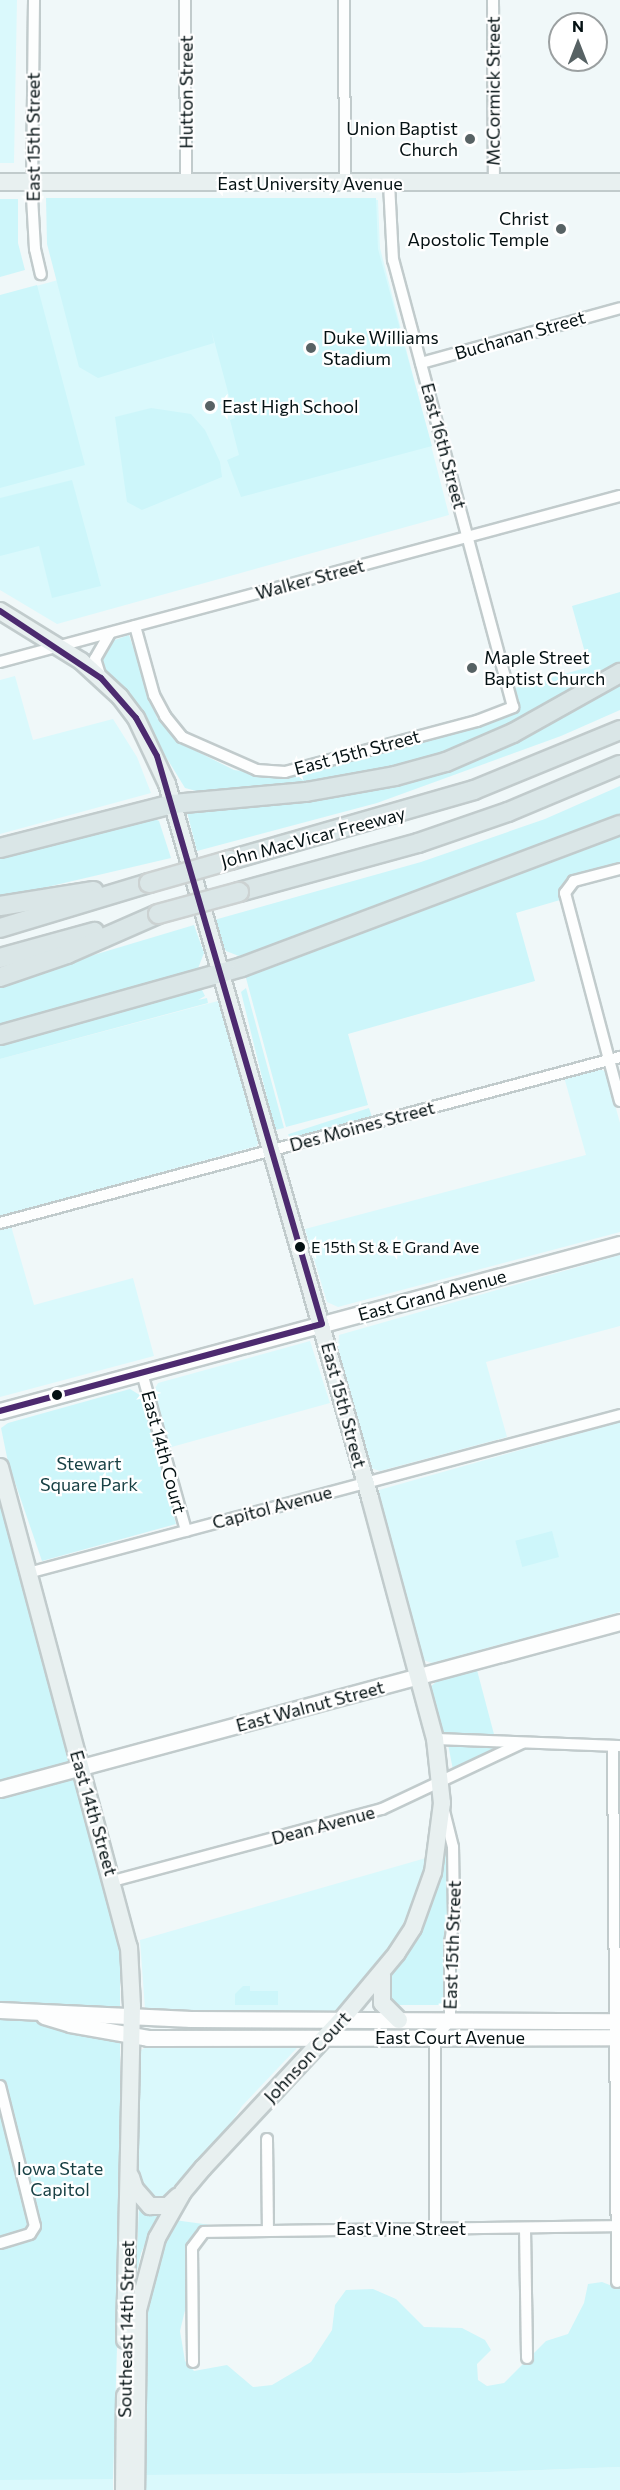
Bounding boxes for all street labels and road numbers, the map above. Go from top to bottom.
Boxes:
street label: McCormick Street [482,16,504,166]
street label: Hutton Street [175,35,197,149]
street label: East 15th Street [22,72,44,202]
street label: East University Avenue [217,172,403,194]
street label: Buchanan Street [452,306,588,364]
street label: East 16th Street [417,381,471,511]
street label: Walker Street [253,554,367,604]
street label: East 15th Street [292,725,422,779]
street label: John MacVicar Freeway [219,802,407,872]
street label: Des Moines Street [287,1096,437,1156]
street label: East Grand Avenue [355,1265,509,1325]
street label: East 15th Street [317,1340,371,1470]
street label: East 14th Court [137,1388,191,1516]
street label: Capitol Avenue [210,1481,334,1533]
street label: East Walnut Street [234,1676,386,1736]
street label: East 14th Street [66,1748,122,1878]
street label: Dean Avenue [269,1801,377,1849]
street label: East 15th Street [439,1880,465,2010]
street label: Johnson Court [259,2007,355,2107]
street label: East Court Avenue [375,2026,525,2048]
street label: East Vine Street [336,2217,466,2239]
street label: Southeast 14th Street [114,2240,138,2418]

